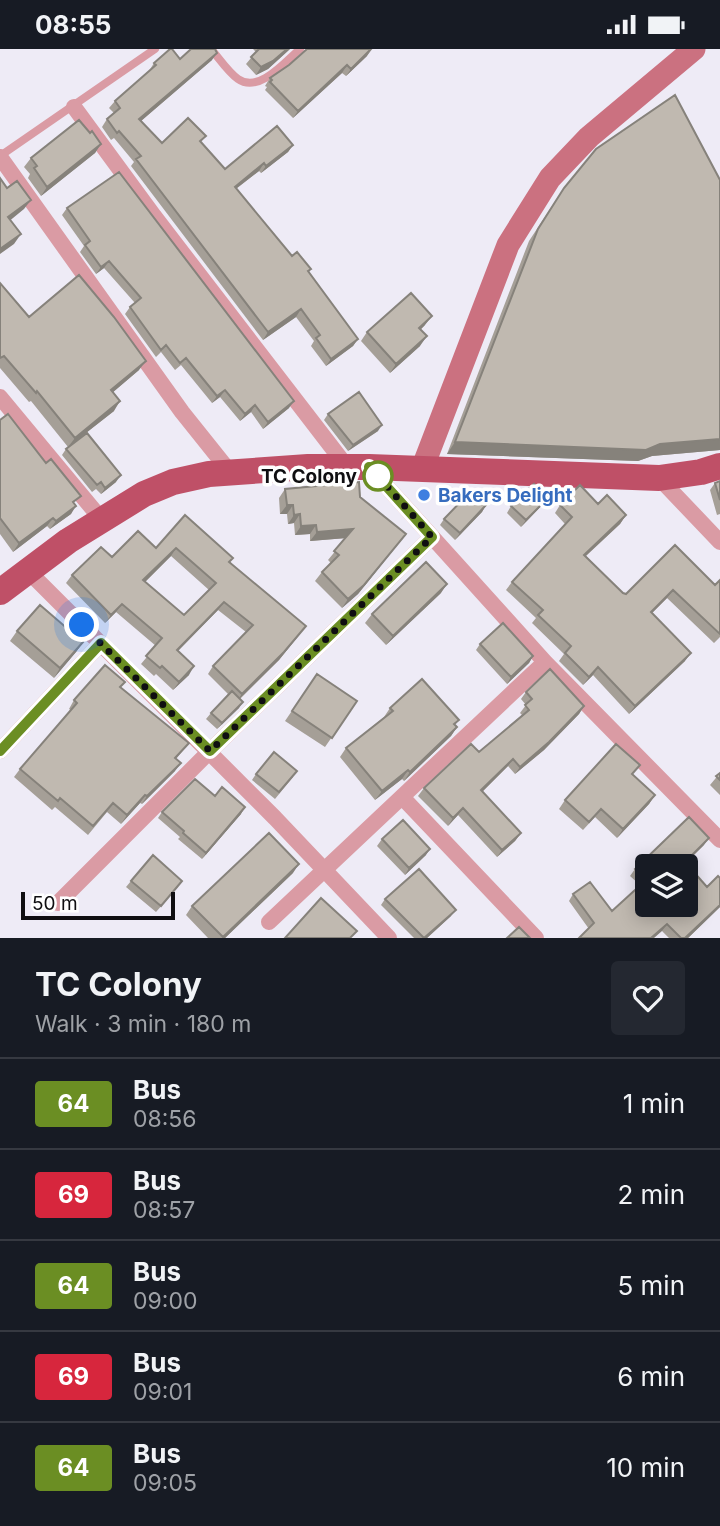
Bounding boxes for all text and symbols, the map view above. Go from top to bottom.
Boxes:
text: 08:55 [35,9,111,40]
marker: TC Colony [363,461,393,491]
place label: TC Colony [261,465,358,488]
place label: Bakers Delight [438,484,573,507]
marker: Bakers Delight [416,487,432,503]
your location [64,607,99,642]
map controls [635,854,698,917]
button: layers [635,854,698,917]
scale bar [21,889,175,921]
text: 50 m [32,892,78,915]
button: heart [611,961,685,1035]
text: TC Colony [35,964,202,1004]
text: Walk · 3 min · 180 m [35,1010,251,1038]
text: Bus [133,1074,181,1105]
text: 1 min [623,1088,685,1119]
text: 64 [58,1089,89,1118]
text: 08:56 [133,1105,197,1133]
text: Bus [133,1165,181,1196]
text: 2 min [617,1179,685,1210]
text: 69 [58,1180,89,1209]
text: 08:57 [133,1196,195,1224]
text: Bus [133,1256,181,1287]
text: 5 min [617,1270,685,1301]
text: 64 [58,1271,89,1300]
text: 09:00 [133,1287,197,1315]
text: Bus [133,1347,181,1378]
text: 6 min [617,1361,685,1392]
text: 69 [58,1362,89,1391]
text: 09:01 [133,1378,192,1406]
text: Bus [133,1438,181,1469]
text: 10 min [606,1452,685,1483]
text: 64 [58,1453,89,1482]
text: 09:05 [133,1469,197,1497]

